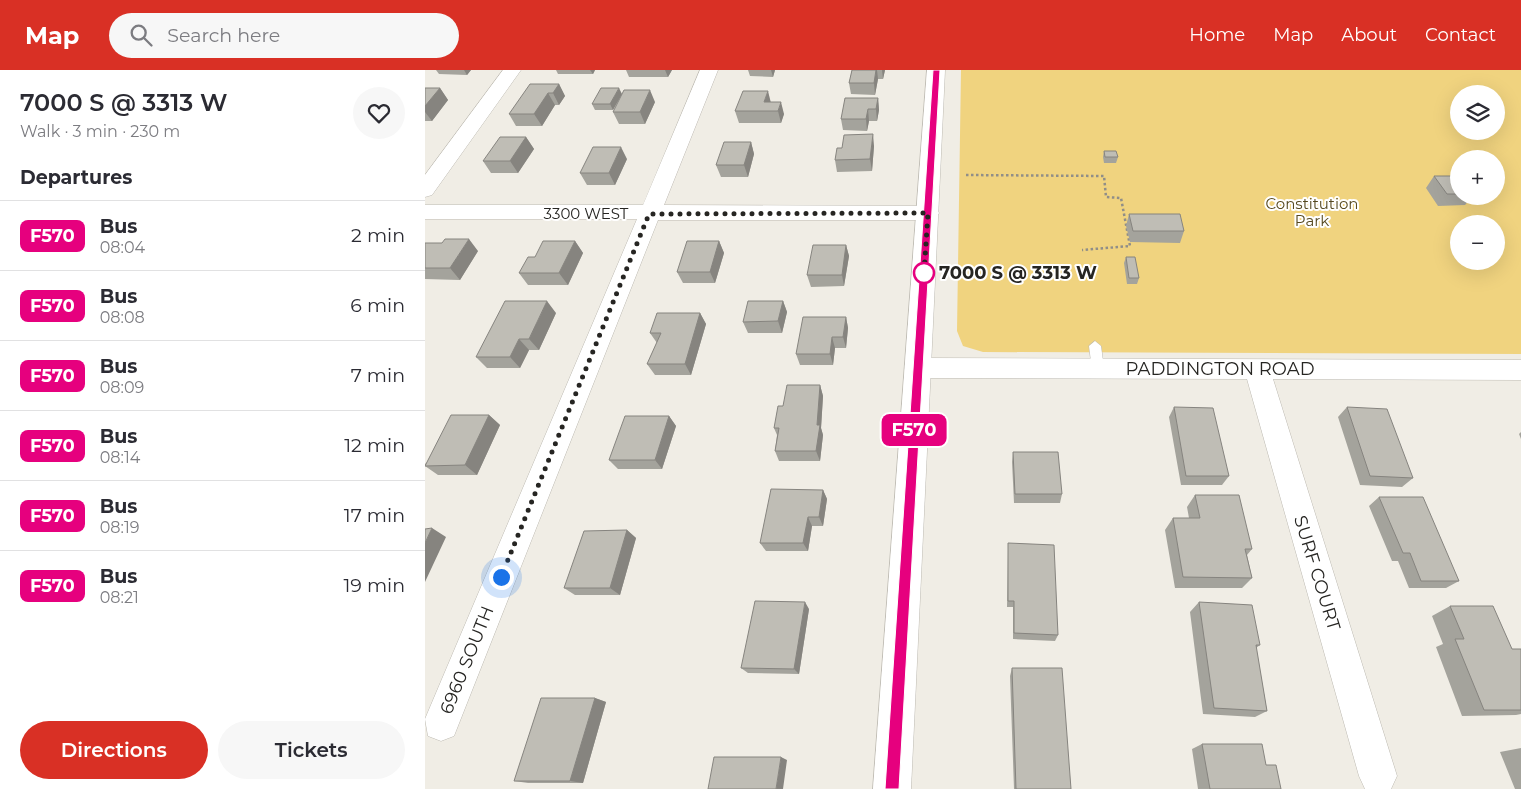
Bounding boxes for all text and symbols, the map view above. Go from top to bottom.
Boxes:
search box [109,13,459,58]
text: Map [25,21,79,50]
icon: search [127,21,155,49]
text: Search here [167,24,280,47]
text: Home [1189,24,1245,46]
text: Map [1273,24,1313,46]
text: About [1341,24,1397,46]
text: Contact [1425,24,1496,46]
map controls [1450,85,1505,270]
button: layers [1450,85,1505,140]
button: heart [353,87,405,139]
text: 7000 S @ 3313 W [20,88,227,117]
text: Walk · 3 min · 230 m [20,122,180,141]
button: + [1450,150,1505,205]
text: Departures [20,166,132,189]
park label: Constitution Park [1266,194,1359,230]
street label: 3300 WEST [544,204,629,223]
text: Bus [100,215,137,238]
button: − [1450,215,1505,270]
text: 2 min [351,224,405,247]
text: F570 [30,225,75,247]
text: 08:04 [100,238,145,257]
marker: 7000 S @ 3313 W [913,262,935,284]
place label: 7000 S @ 3313 W [939,262,1097,284]
text: Bus [100,285,137,308]
text: 6 min [350,294,405,317]
text: F570 [30,295,75,317]
text: 08:08 [100,308,145,327]
text: Bus [100,355,137,378]
street label: PADDINGTON ROAD [1125,358,1315,380]
text: 7 min [351,364,405,387]
text: F570 [30,365,75,387]
text: 08:09 [100,378,144,397]
line badge: F570 [879,414,949,446]
text: F570 [892,419,936,441]
text: Bus [100,425,137,448]
text: 12 min [344,434,405,457]
text: F570 [30,435,75,457]
text: 08:14 [100,448,140,467]
text: Bus [100,495,137,518]
text: 17 min [344,504,405,527]
text: F570 [30,505,75,527]
street label: SURF COURT [1289,513,1345,634]
text: 08:19 [100,518,140,537]
text: Bus [100,565,137,588]
your location [489,565,514,590]
text: 19 min [343,574,405,597]
text: F570 [30,575,75,597]
text: 08:21 [100,588,139,607]
street label: 6960 SOUTH [435,603,499,717]
button: Directions [20,721,208,779]
button: Tickets [218,721,405,779]

